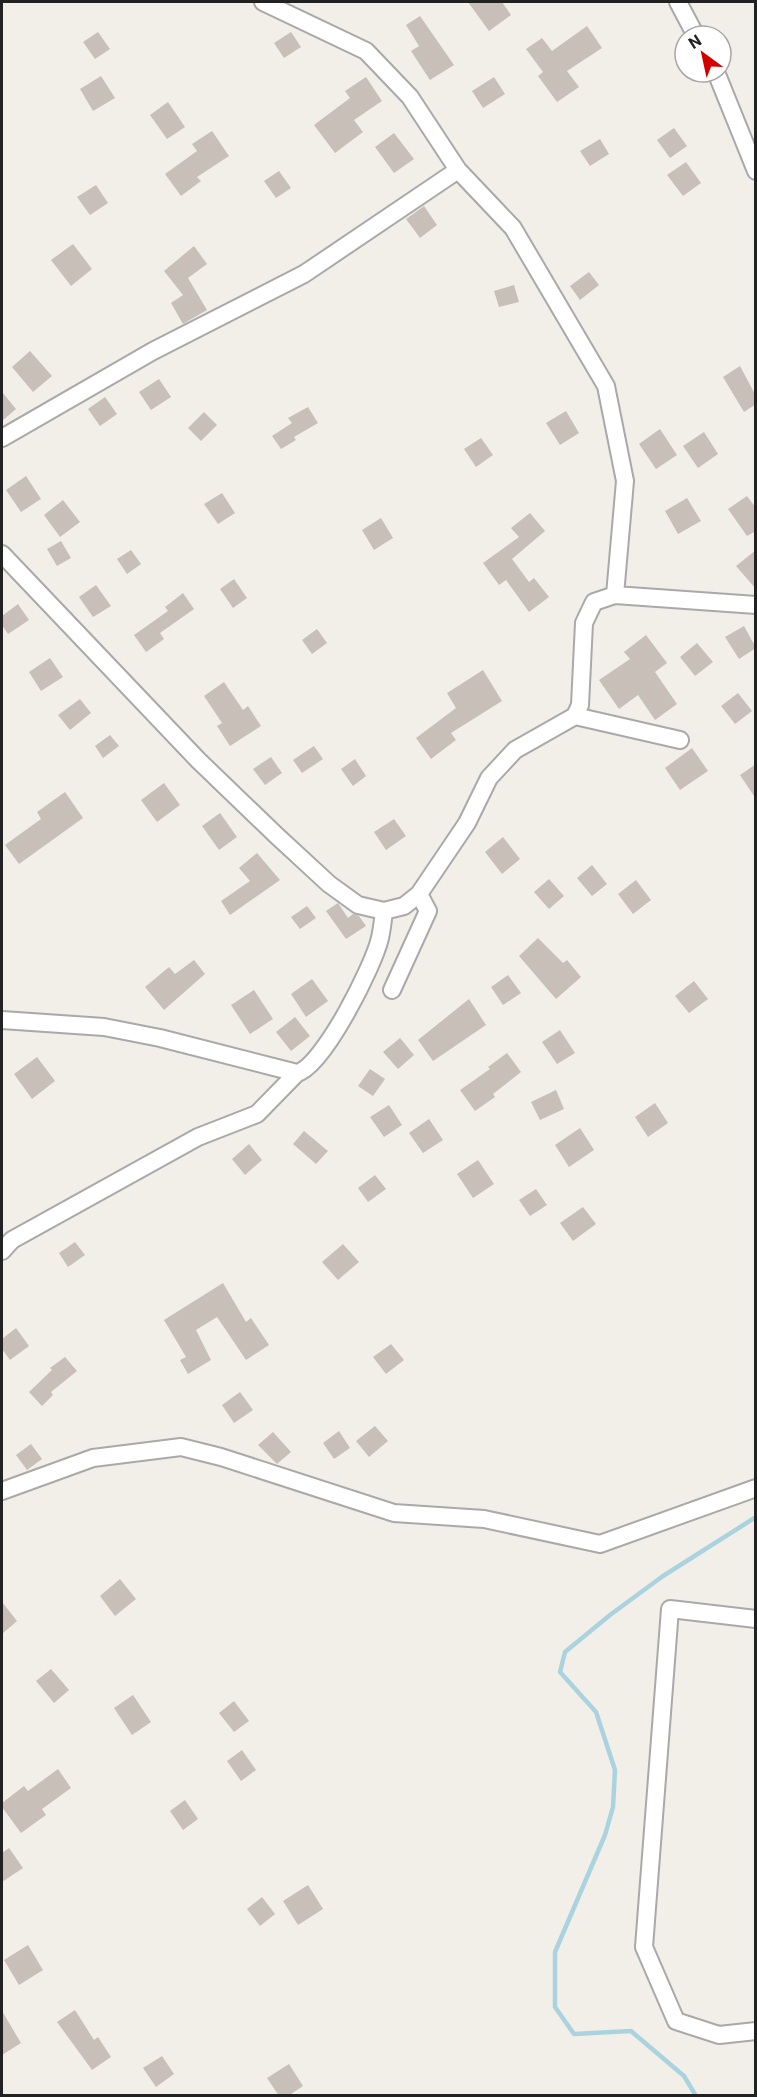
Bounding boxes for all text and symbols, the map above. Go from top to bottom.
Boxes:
north arrow [673,24,733,84]
text: N [685,31,705,53]

